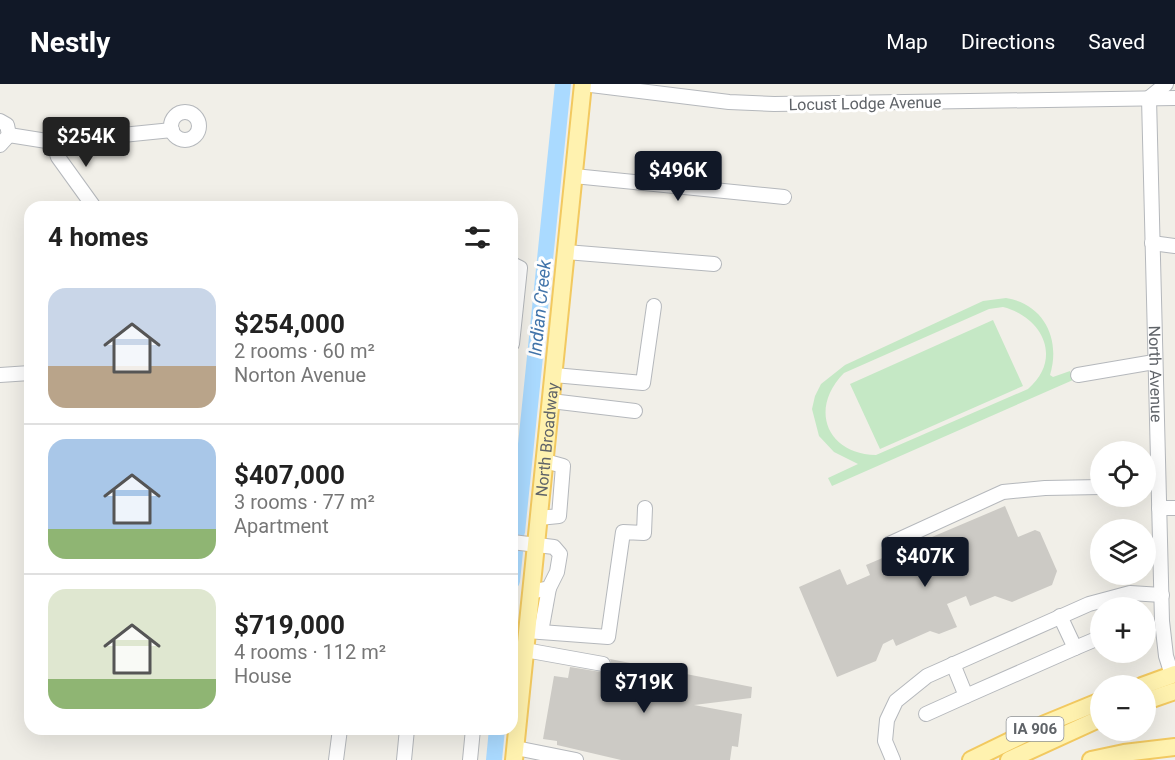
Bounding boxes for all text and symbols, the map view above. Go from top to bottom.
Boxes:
text: Nestly [30,26,110,59]
text: Map [886,30,928,54]
text: Directions [961,30,1055,54]
text: Saved [1088,30,1145,54]
street label: Locust Lodge Avenue [788,93,942,114]
pin: $254K [44,117,128,168]
text: $254K [57,124,115,148]
pin: $496K [636,151,720,202]
text: $496K [649,158,707,182]
icon: filters [461,221,494,254]
text: 4 homes [48,222,149,252]
water label: Indian Creek [524,258,555,357]
text: $254,000 [234,309,345,339]
icon: home [96,312,168,384]
street label: North Avenue [1145,325,1166,423]
text: 2 rooms · 60 m² [234,339,375,363]
text: Norton Avenue [234,363,366,387]
street label: North Broadway [532,381,563,498]
map controls [1090,441,1156,741]
button: locate [1090,441,1156,507]
text: $407,000 [234,460,345,490]
icon: home [96,463,168,535]
text: 3 rooms · 77 m² [234,490,375,514]
text: Apartment [234,514,329,538]
button: layers [1090,519,1156,585]
pin: $407K [883,537,967,588]
text: $407K [896,544,954,568]
button: + [1090,597,1156,663]
text: $719,000 [234,610,345,640]
icon: home [96,613,168,685]
text: 4 rooms · 112 m² [234,640,386,664]
pin: $719K [602,663,686,714]
text: House [234,664,292,688]
text: $719K [615,670,673,694]
button: − [1090,675,1156,741]
road number: IA 906 [1006,717,1064,741]

